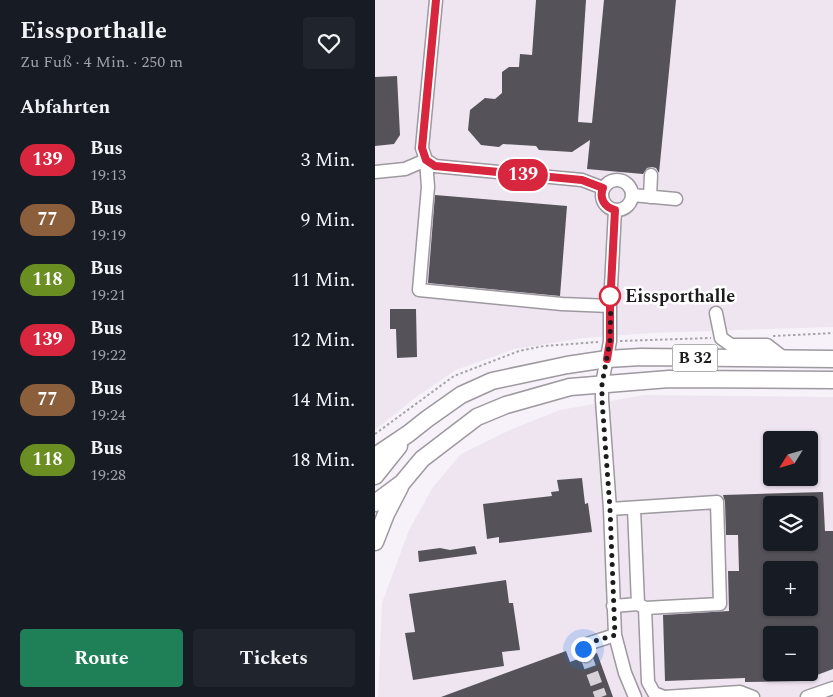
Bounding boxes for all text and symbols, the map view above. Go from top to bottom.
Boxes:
text: Eissporthalle [20,13,167,49]
button: heart [303,17,355,69]
text: Zu Fuß · 4 Min. · 250 m [20,50,183,74]
text: Abfahrten [20,93,110,122]
text: Bus [90,134,123,163]
text: 139 [32,146,63,173]
text: 3 Min. [301,146,355,175]
line badge: 139 [494,159,552,191]
text: 139 [508,161,538,188]
text: 19:13 [90,163,126,187]
text: Bus [90,194,123,223]
text: 77 [37,206,58,233]
text: 9 Min. [301,206,355,235]
text: 19:19 [90,223,126,247]
text: Bus [90,254,123,283]
text: 118 [32,266,63,293]
text: 11 Min. [291,266,355,295]
text: 19:21 [90,283,126,307]
place label: Eissporthalle [625,283,735,310]
marker: Eissporthalle [599,285,621,307]
text: Bus [90,314,123,343]
text: 139 [32,326,63,353]
text: 12 Min. [291,326,355,355]
text: 19:22 [90,343,126,367]
road number: B 32 [673,344,717,372]
text: Bus [90,374,123,403]
text: 77 [37,386,58,413]
text: 14 Min. [291,386,355,415]
text: 19:24 [90,403,126,427]
north arrow [763,431,817,486]
map controls [763,431,818,681]
text: Bus [90,434,123,463]
text: 118 [32,446,63,473]
text: 18 Min. [291,446,355,475]
text: 19:28 [90,463,126,487]
button: layers [763,496,818,551]
button: + [763,561,818,616]
button: − [763,626,818,681]
button: Route [20,629,183,687]
button: Tickets [193,629,355,687]
your location [571,637,596,662]

